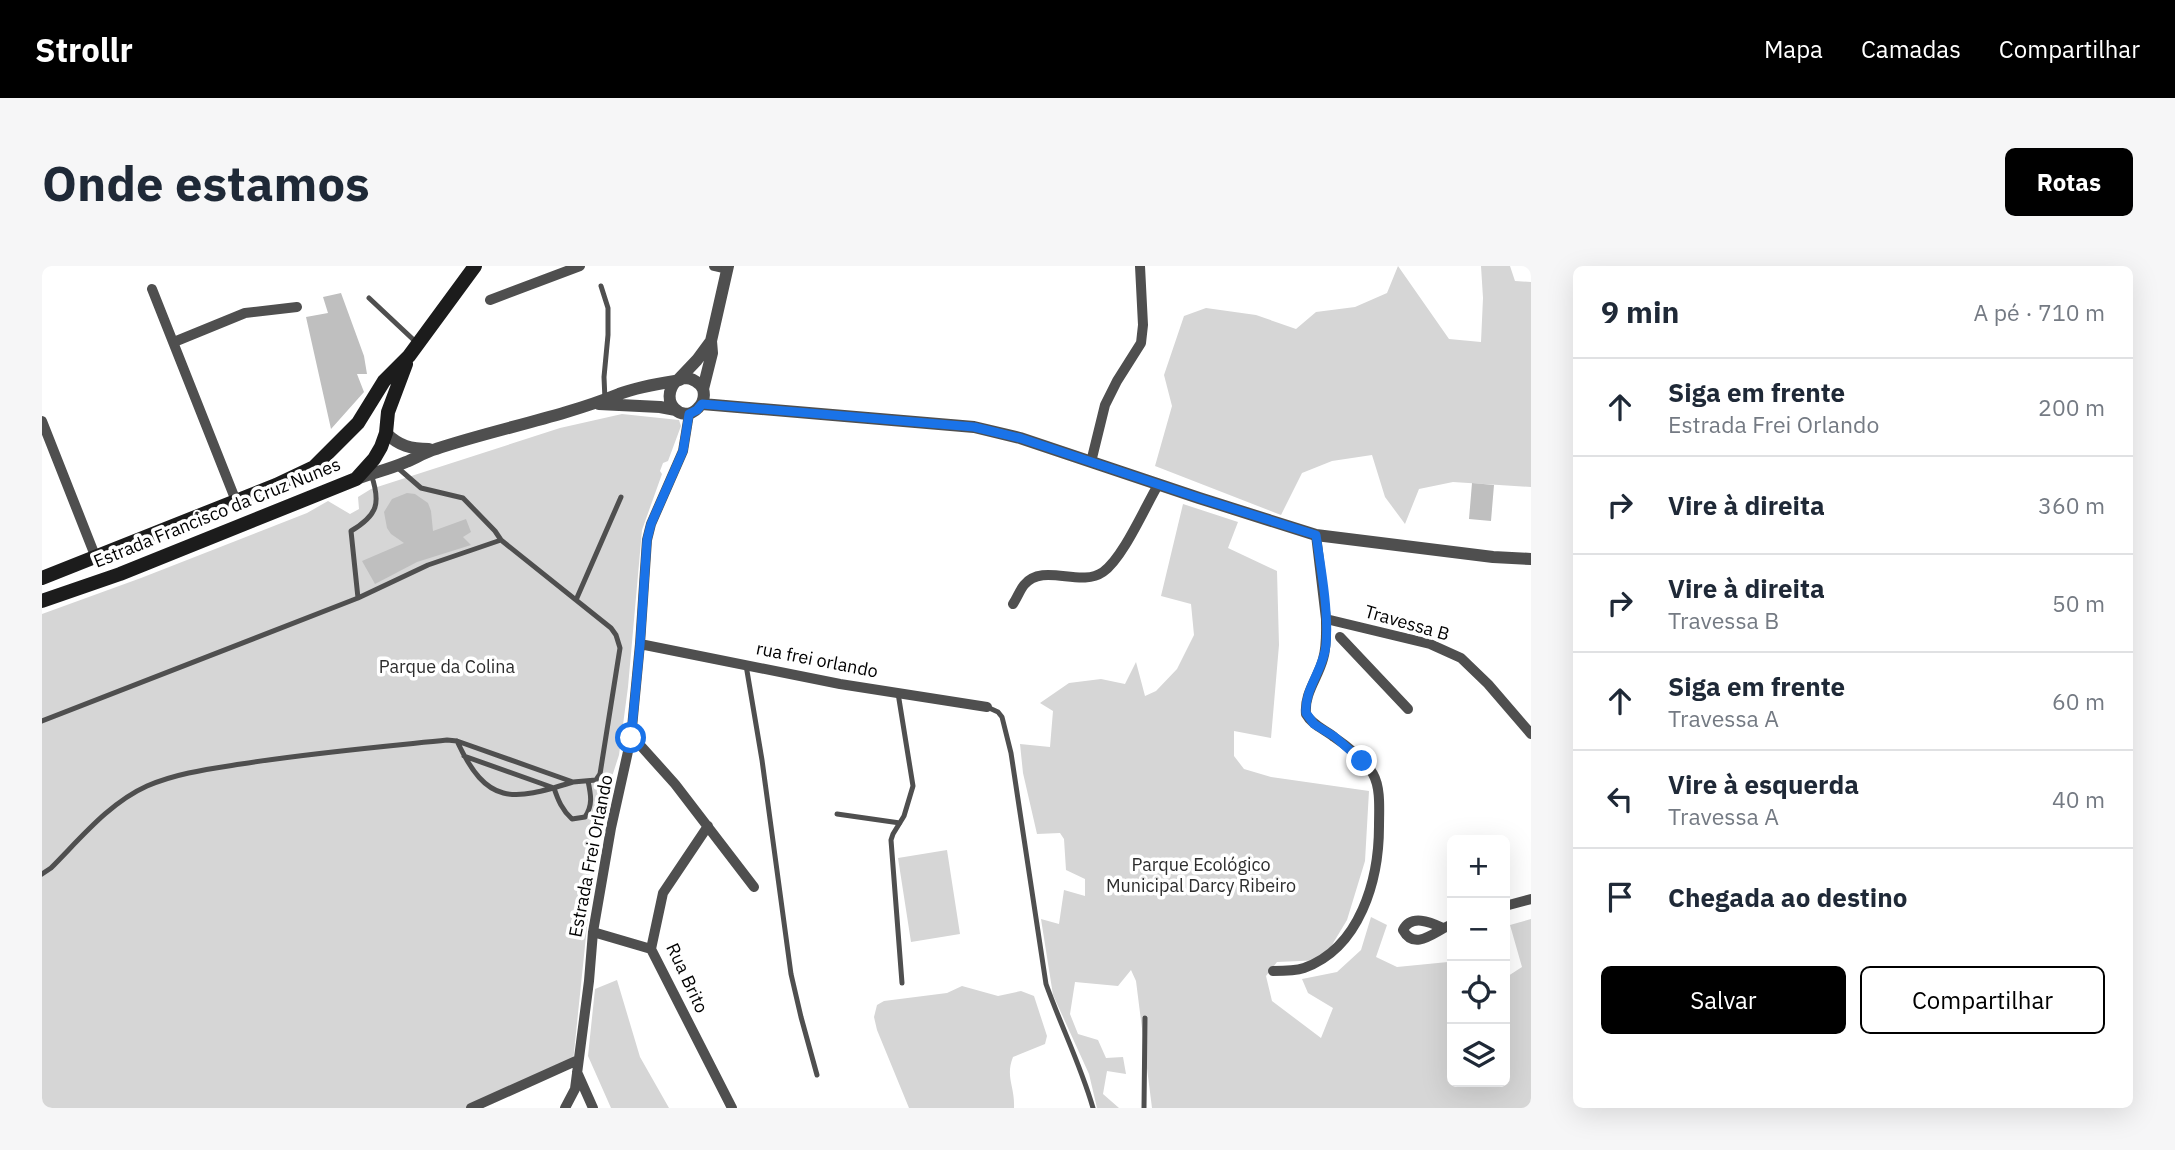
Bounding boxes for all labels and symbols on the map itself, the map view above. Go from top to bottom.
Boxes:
street label: Estrada Francisco da Cruz Nunes [90,452,344,573]
street label: Travessa B [1362,599,1452,646]
street label: rua frei orlando [754,636,880,683]
park label: Parque da Colina [379,655,516,678]
route start [615,722,646,753]
route end [1346,745,1377,776]
street label: Estrada Frei Orlando [563,773,618,939]
park label: Parque Ecológico Municipal Darcy Ribeiro [1106,853,1296,897]
street label: Rua Brito [661,939,714,1017]

